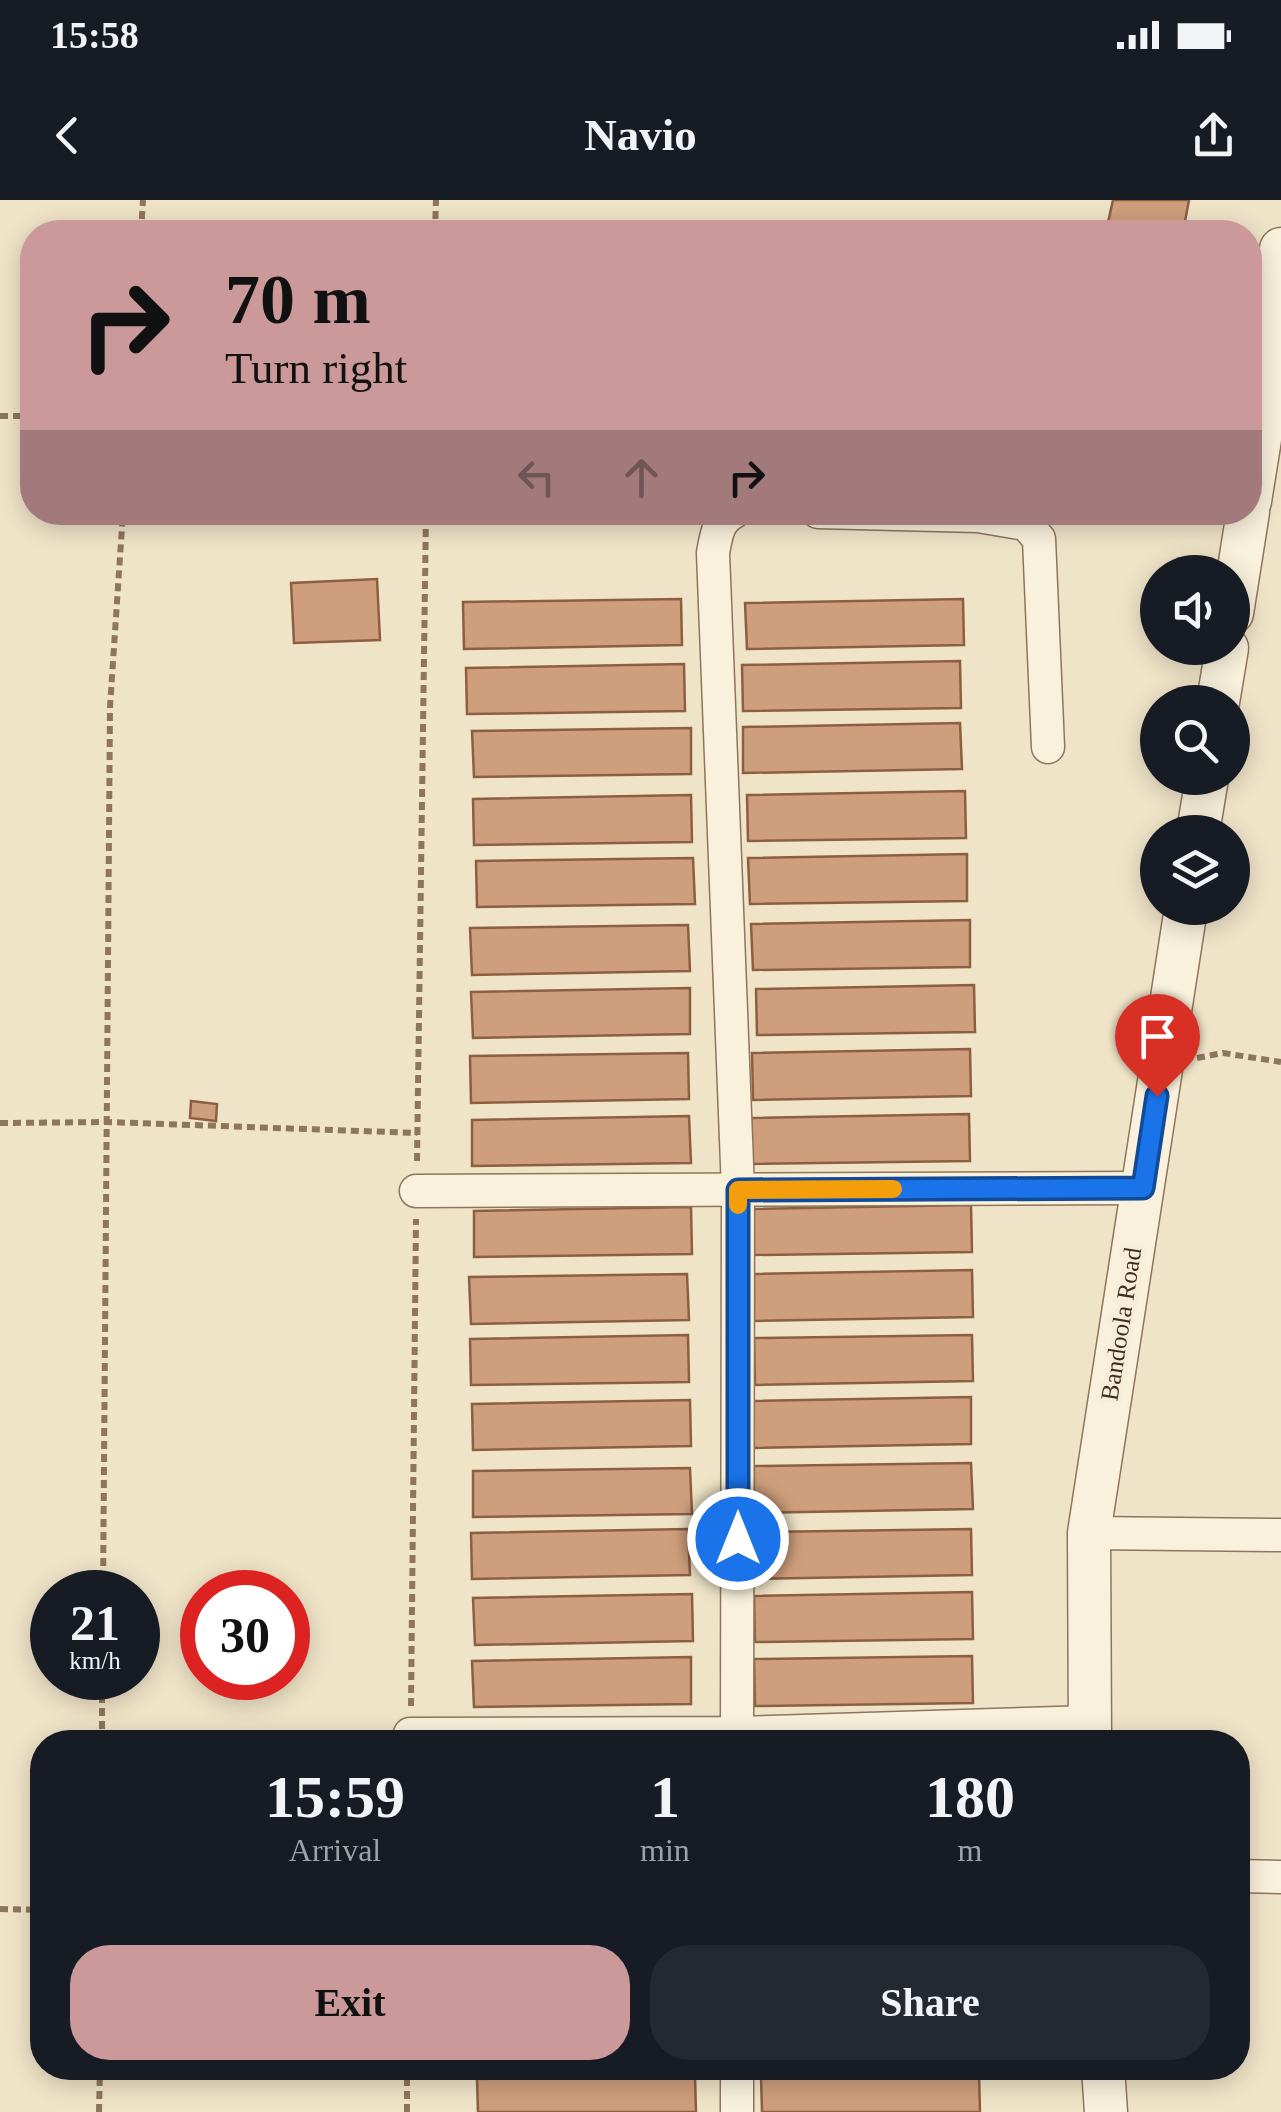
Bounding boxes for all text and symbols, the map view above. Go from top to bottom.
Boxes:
text: 15:58 [50,14,139,56]
icon: back [40,108,95,163]
icon: share [1186,108,1241,163]
text: Navio [584,110,697,160]
icon: right [60,260,190,390]
text: 70 m [225,261,371,338]
text: Turn right [225,343,407,393]
icon: left [509,450,564,505]
icon: ahead [614,450,669,505]
icon: right [719,450,774,505]
map controls [1140,555,1250,925]
button: sound [1140,555,1250,665]
button: search [1140,685,1250,795]
button: layers [1140,815,1250,925]
pin [1115,994,1200,1097]
icon: arrive [1130,1009,1185,1064]
street label: Bandoola Road [1096,1245,1147,1403]
position arrow [686,1487,790,1591]
speed limit sign: 30 [180,1570,310,1700]
text: 21 [70,1595,120,1651]
text: km/h [69,1647,121,1674]
text: 15:59 [265,1764,405,1830]
text: 1 [650,1764,680,1830]
text: 180 [925,1764,1015,1830]
text: Arrival [289,1832,381,1868]
text: min [640,1832,690,1868]
text: m [957,1832,982,1868]
button: Exit [70,1945,630,2060]
button: Share [650,1945,1210,2060]

